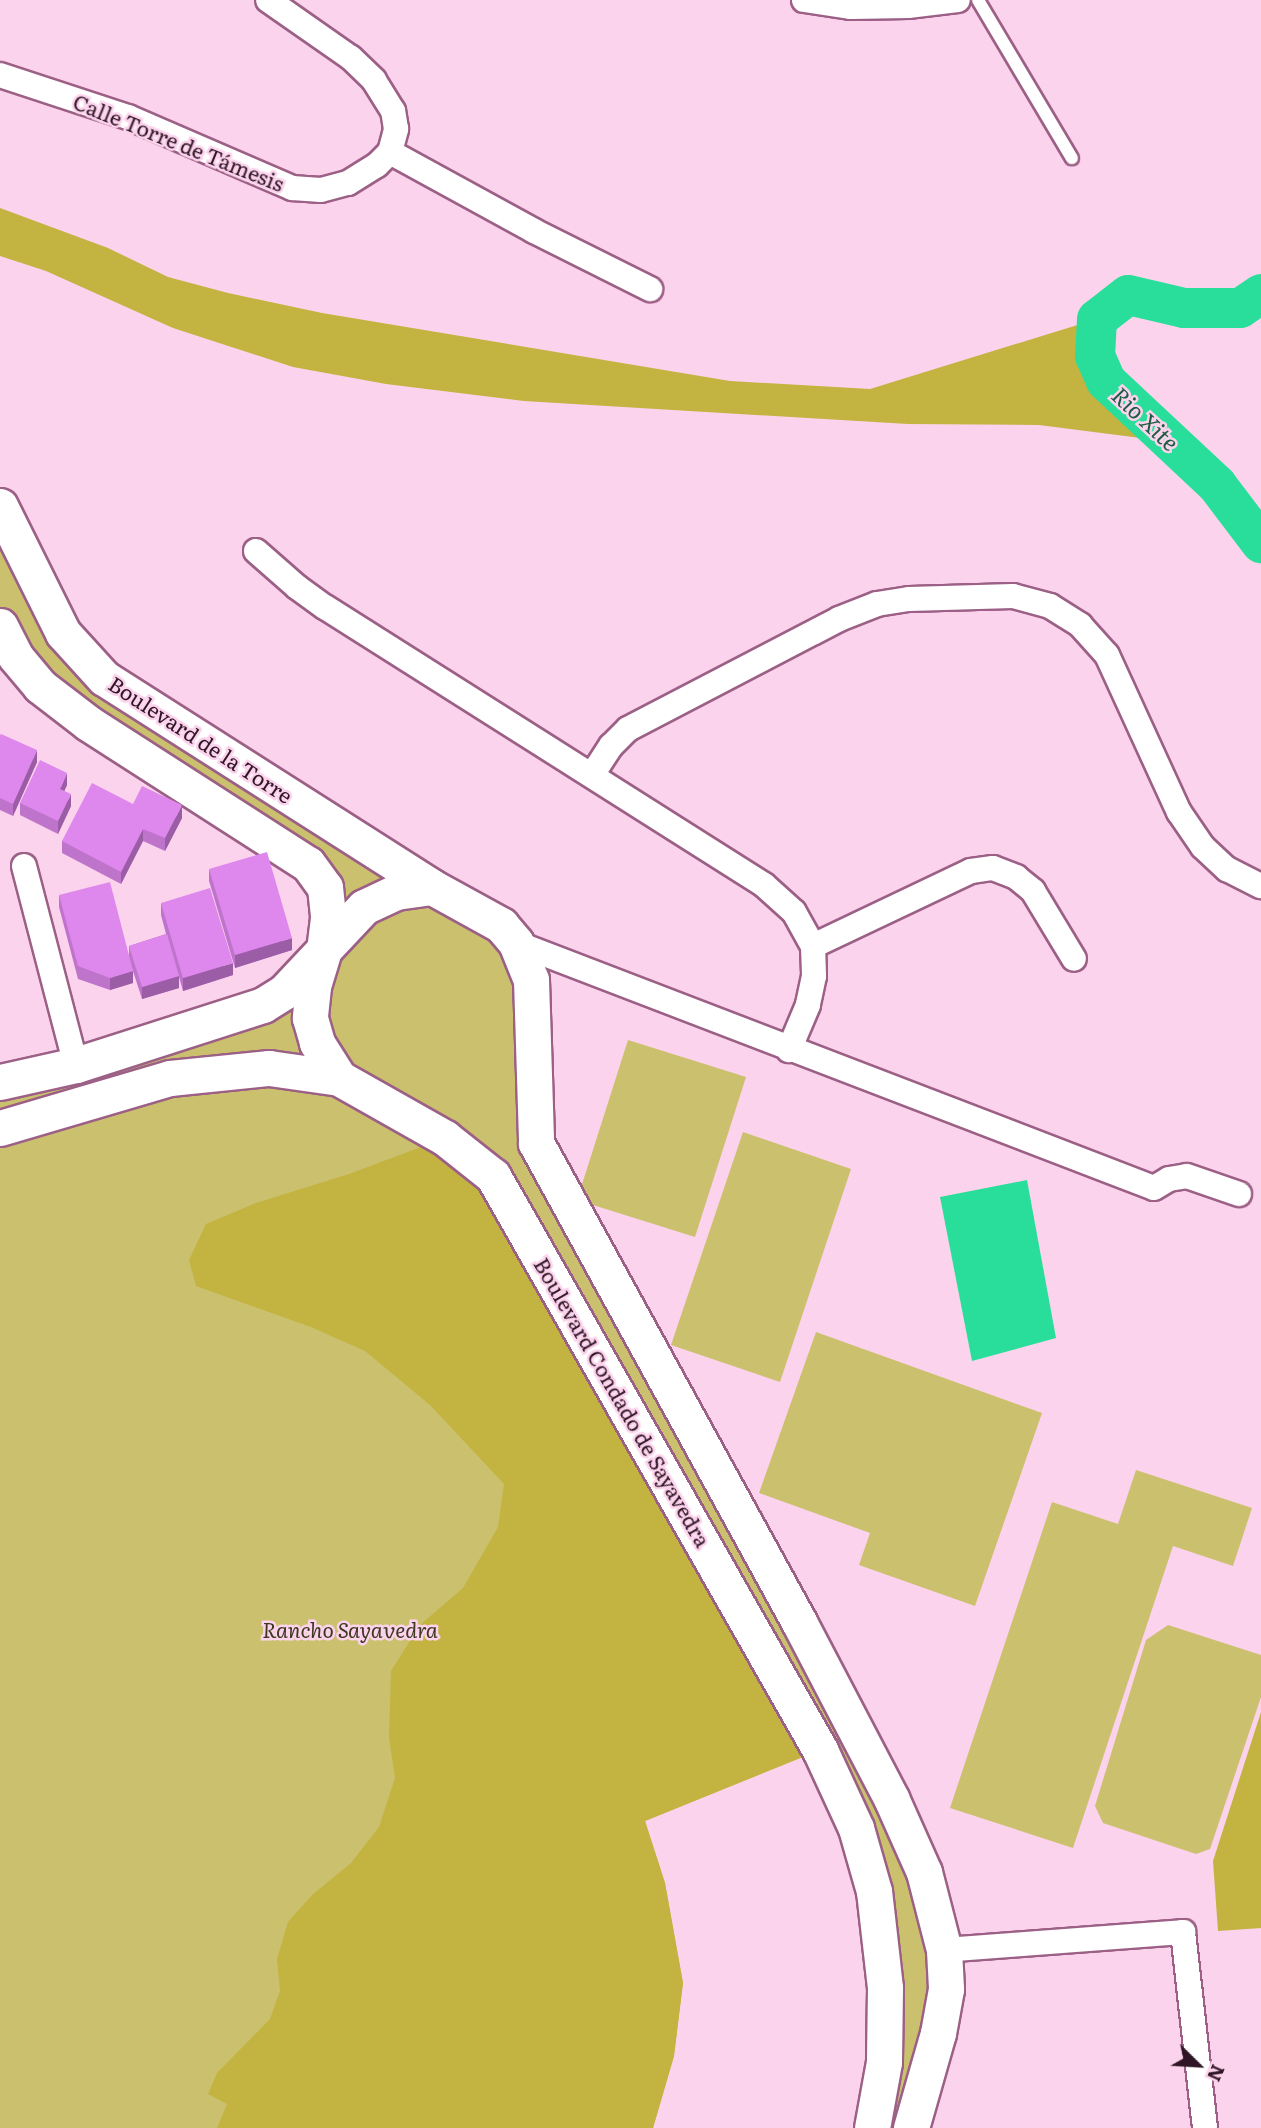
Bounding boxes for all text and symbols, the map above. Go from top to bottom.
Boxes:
street label: Calle Torre de Támesis [70,88,288,196]
water label: Rio Xite [1107,380,1185,456]
street label: Boulevard de la Torre [105,670,297,808]
street label: Boulevard Condado de Sayavedra [530,1253,716,1551]
park label: Rancho Sayavedra [262,1616,438,1642]
north arrow [1163,2030,1233,2100]
text: N [1201,2061,1233,2087]

